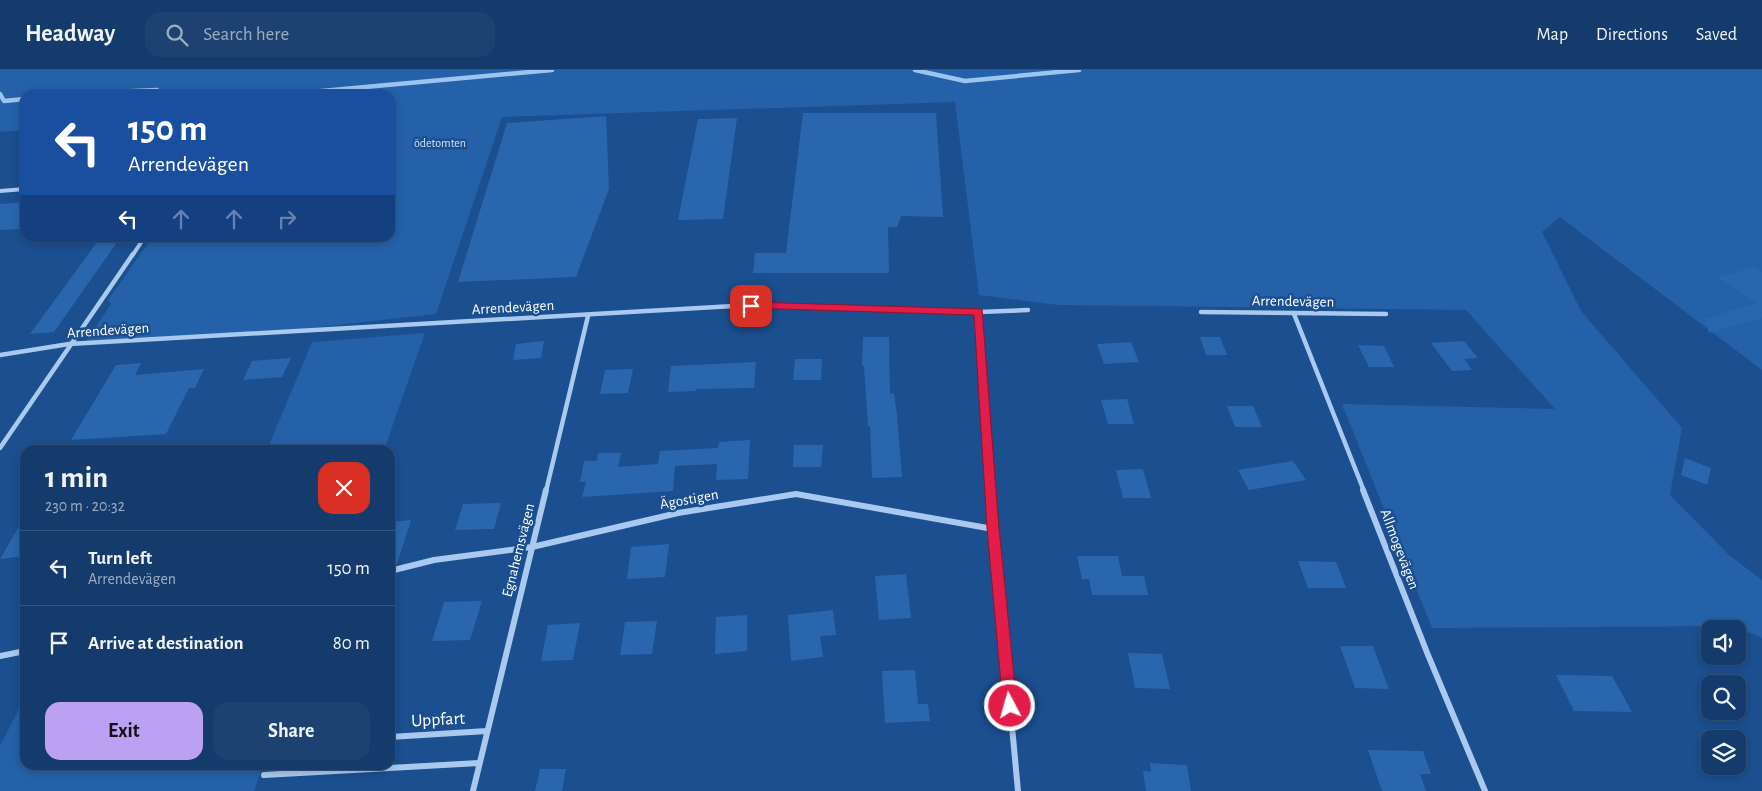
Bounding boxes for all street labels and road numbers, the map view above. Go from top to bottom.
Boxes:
street label: Arrendevägen [1252,293,1334,310]
street label: Arrendevägen [471,298,555,317]
street label: Arrendevägen [66,320,150,341]
street label: Ägostigen [658,486,720,512]
street label: Egnahemsvägen [500,502,537,598]
street label: Allmogevägen [1377,507,1422,591]
street label: Uppfart [411,710,466,730]

